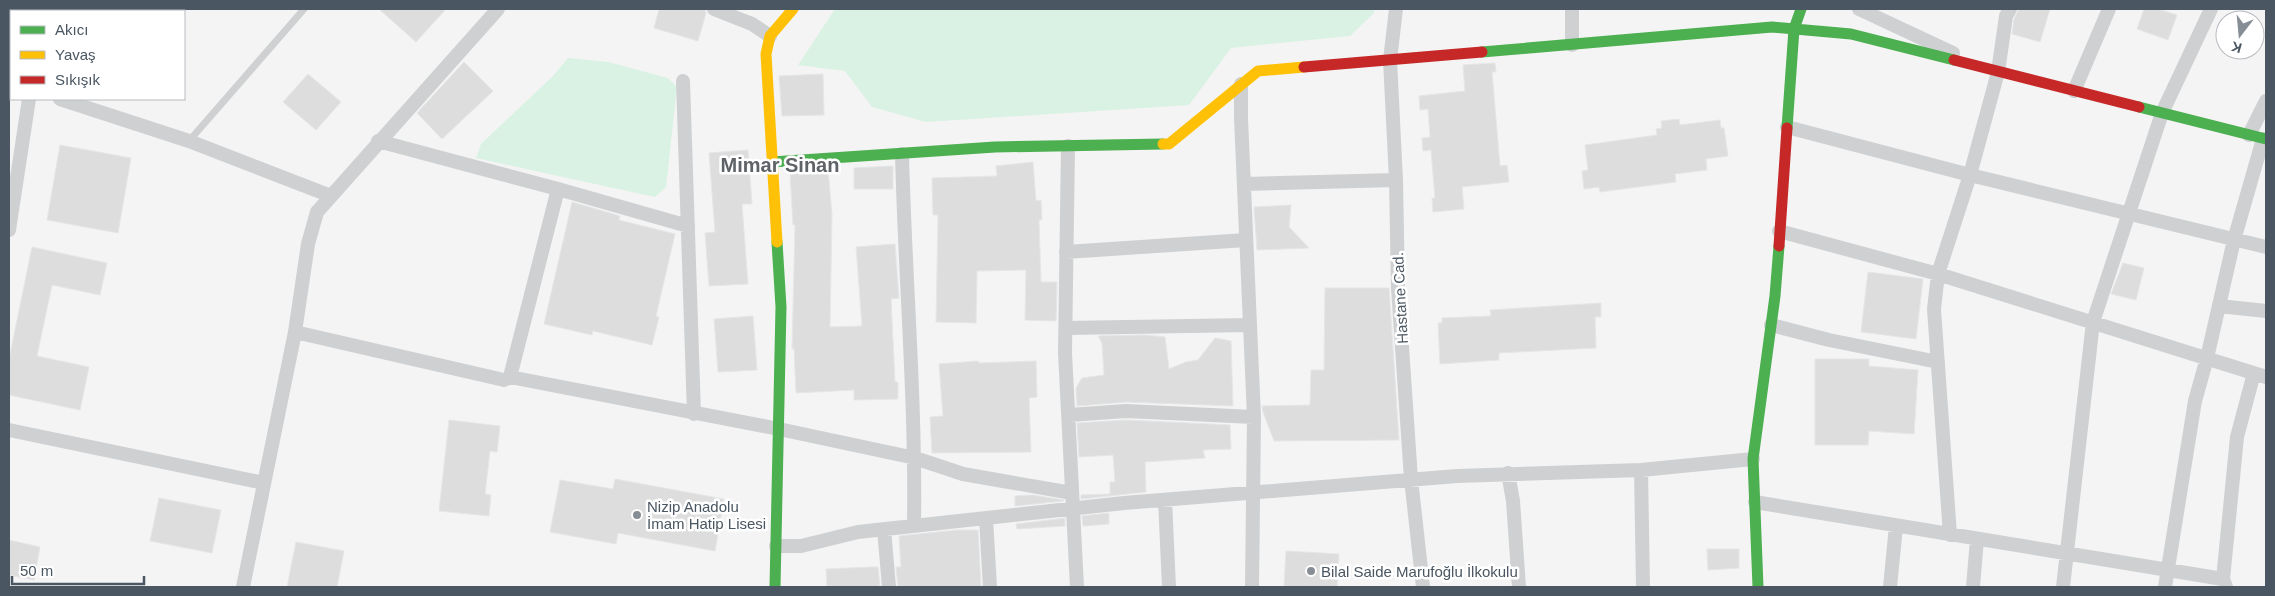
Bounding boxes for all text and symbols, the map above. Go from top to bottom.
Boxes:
legend [10,10,185,100]
north arrow [2215,10,2265,60]
text: Akıcı [55,21,88,38]
text: K [2229,38,2243,57]
text: Yavaş [55,46,96,63]
text: Sıkışık [55,71,101,88]
district label: Mimar Sinan [721,154,839,176]
street label: Hastane Cad. [1389,252,1411,344]
place label: Nizip Anadolu İmam Hatip Lisesi [647,498,766,532]
marker: Nizip Anadolu İmam Hatip Lisesi [631,509,643,521]
scale bar [12,554,145,586]
text: 50 m [20,562,53,579]
place label: Bilal Saide Marufoğlu İlkokulu [1321,563,1518,580]
marker: Bilal Saide Marufoğlu İlkokulu [1305,565,1317,577]

